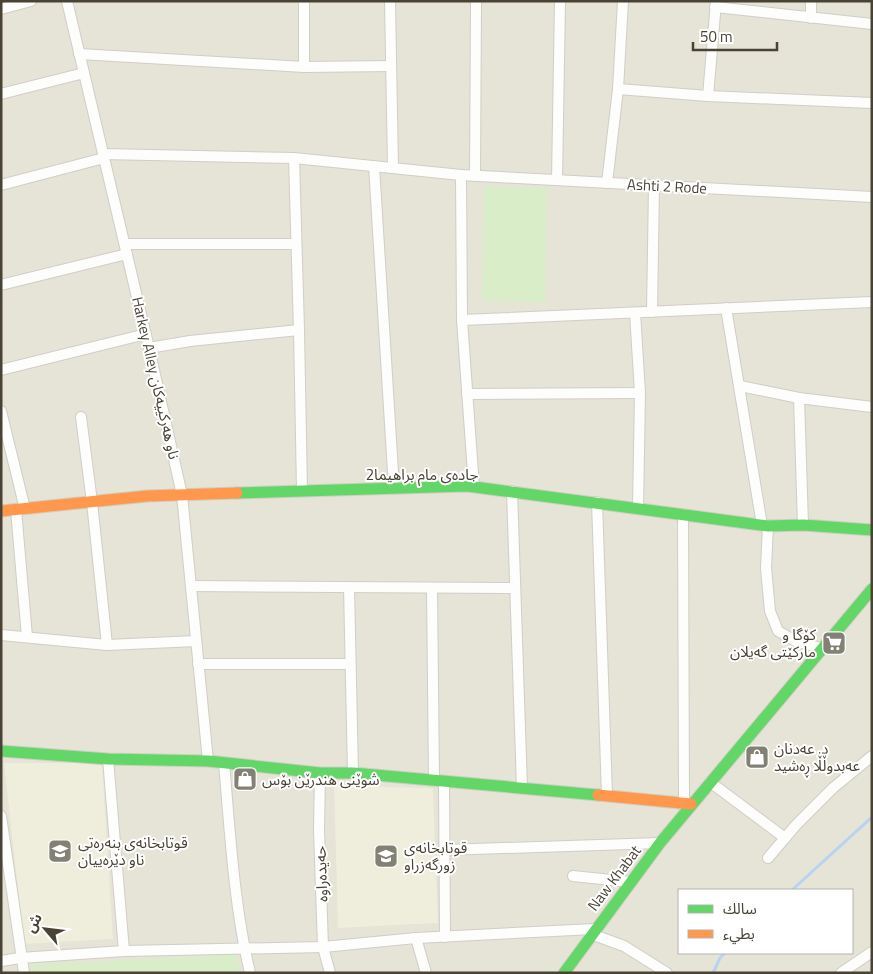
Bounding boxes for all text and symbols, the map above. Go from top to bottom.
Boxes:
scale bar [693,20,777,52]
text: 50 m [700,25,733,48]
street label: Ashti 2 Rode [626,172,708,200]
street label: Harkey Alley ناو هەركييەكان [126,294,186,462]
street label: جادەی مام براهیما2 [366,463,479,486]
place label: کۆگا و مارکێتی گەیلان [730,623,817,663]
supermarket icon: کۆگا و مارکێتی گەیلان [821,630,847,656]
place label: د. عەدنان عەبدوڵڵا ڕەشید [774,737,861,778]
shop icon: د. عەدنان عەبدوڵڵا ڕەشید [744,744,770,770]
shop icon: شوێنی هندرێن بۆس [232,766,258,792]
place label: شوێنی هندرێن بۆس [262,768,380,791]
place label: قوتابخانەى بنەرەتى ناو دێرەييان [78,831,188,871]
place label: قوتابخانەی زورگەزراو [404,836,468,876]
school or university icon: قوتابخانەى بنەرەتى ناو دێرەييان [47,838,73,864]
street label: Naw Khabat [582,840,647,916]
school or university icon: قوتابخانەی زورگەزراو [373,843,399,869]
street label: حەیدەراوە [309,845,333,902]
legend [678,889,853,954]
text: سالك [723,897,757,920]
north arrow [20,904,70,954]
text: ش [19,909,47,936]
text: بطيء [723,922,755,945]

